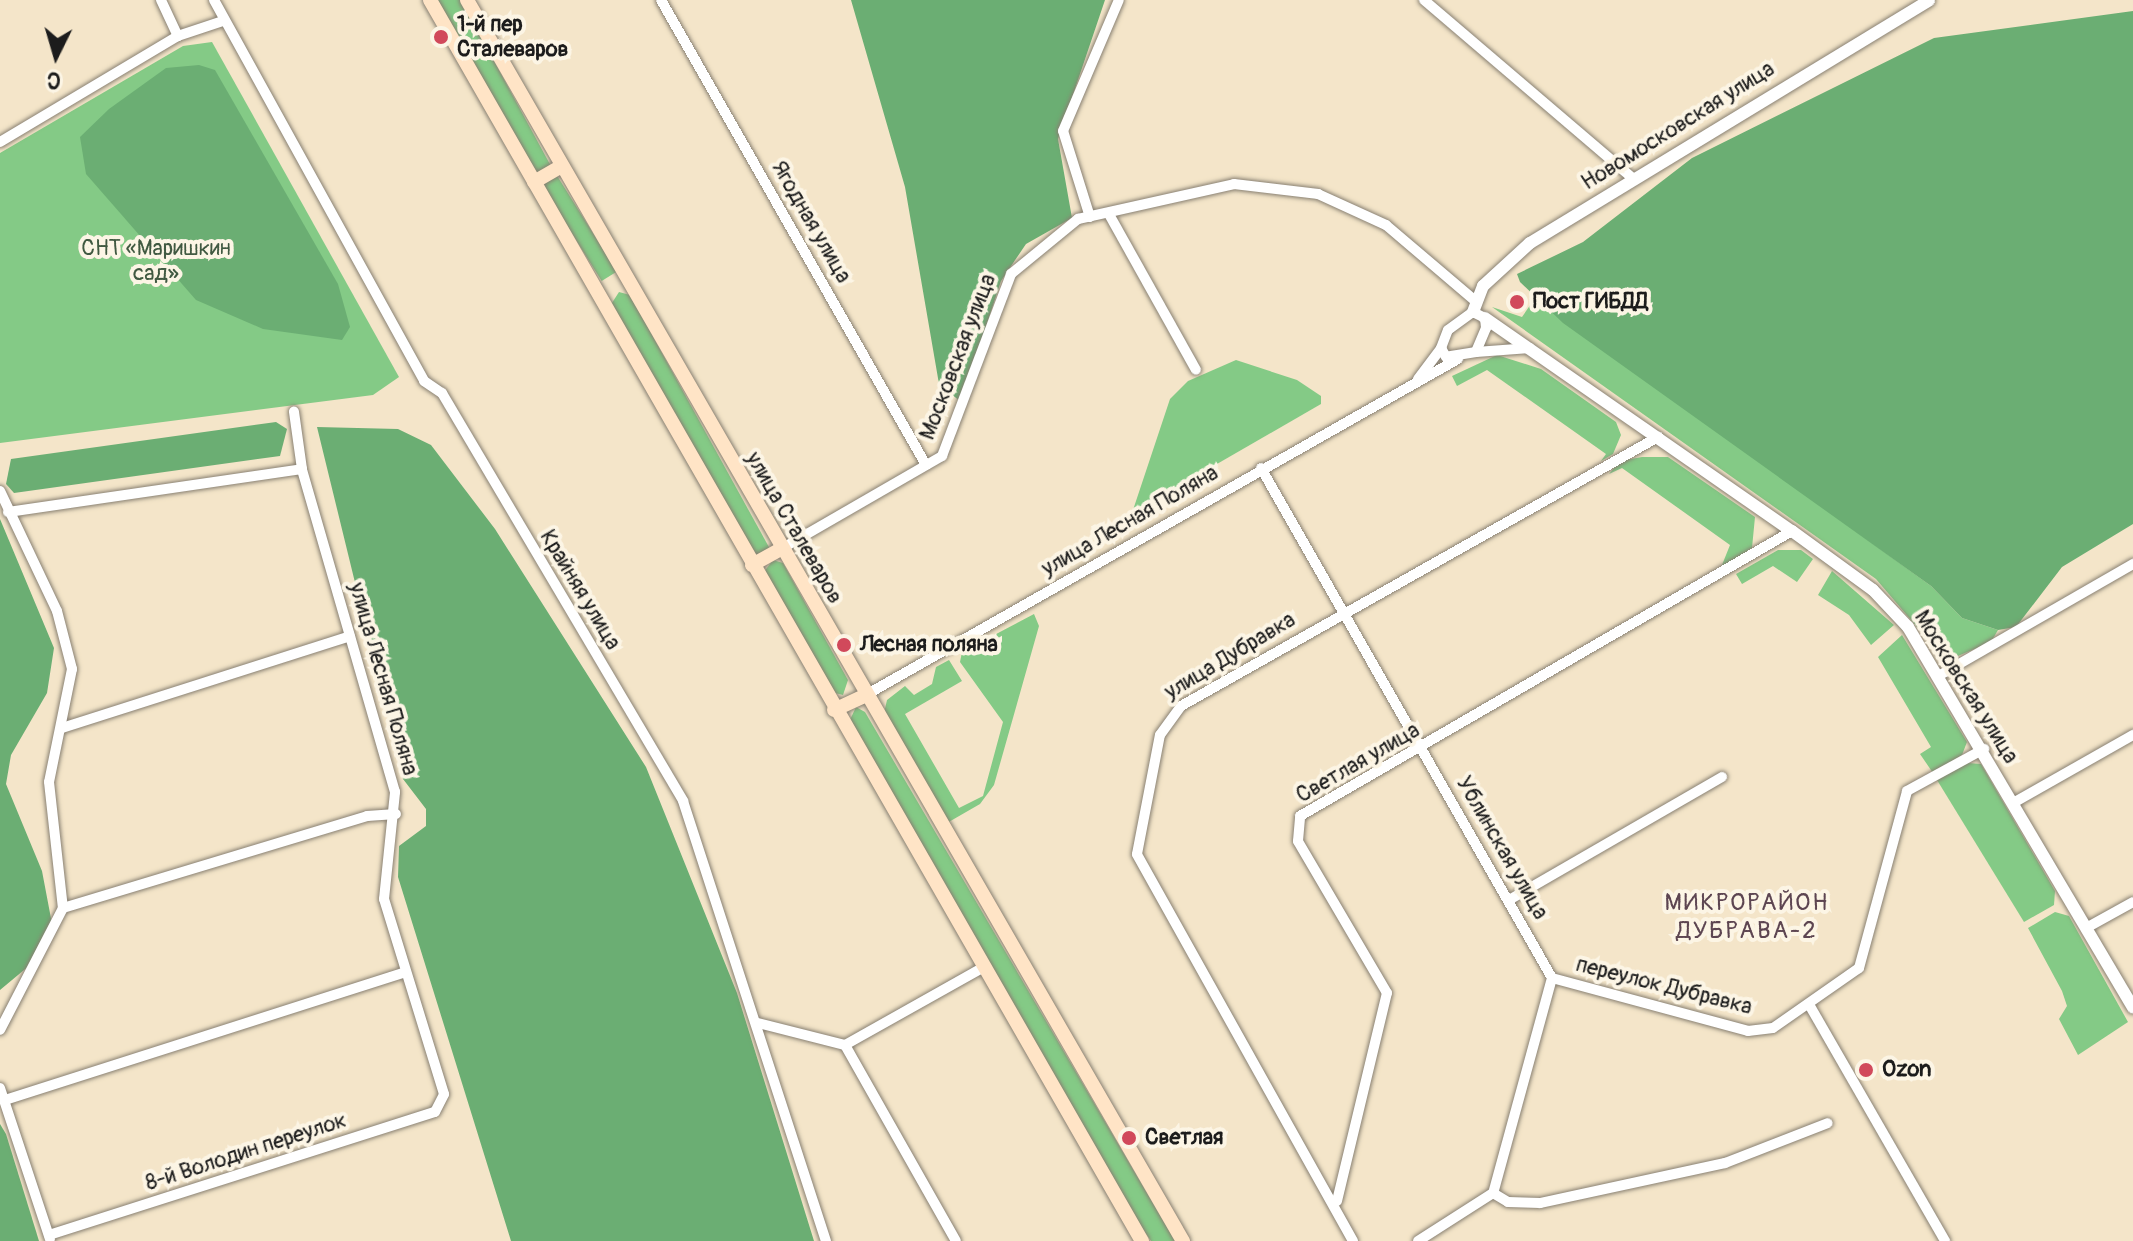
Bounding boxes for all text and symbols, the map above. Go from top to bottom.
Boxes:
place label: 1-й пер Сталеваров [457,11,568,62]
north arrow [16,16,96,96]
marker: 1-й пер Сталеваров [432,28,450,46]
street label: Новомосковская улица [1577,56,1779,196]
text: С [46,65,62,94]
street label: Ягодная улица [765,156,857,288]
park label: СНТ «Маришкин сад» [81,235,231,286]
street label: Московская улица [914,270,1002,444]
place label: Пост ГИБДД [1533,289,1648,315]
marker: Пост ГИБДД [1508,293,1526,311]
street label: улица Сталеваров [740,447,848,609]
street label: улица Лесная Поляна [1037,460,1223,582]
street label: Крайняя улица [534,525,626,655]
street label: улица Лесная Поляна [343,580,423,778]
street label: Московская улица [1908,606,2024,768]
street label: улица Дубравка [1160,607,1300,705]
place label: Лесная поляна [860,632,998,658]
marker: Лесная поляна [835,636,853,654]
street label: Светлая улица [1292,717,1424,809]
street label: Ублинская улица [1450,772,1554,924]
district label: МИКРОРАЙОН ДУБРАВА-2 [1665,889,1829,945]
street label: переулок Дубравка [1573,951,1755,1021]
place label: Ozon [1882,1057,1931,1083]
marker: Ozon [1857,1061,1875,1079]
street label: 8-й Володин переулок [142,1107,350,1197]
place label: Светлая [1145,1125,1223,1151]
marker: Светлая [1120,1129,1138,1147]

